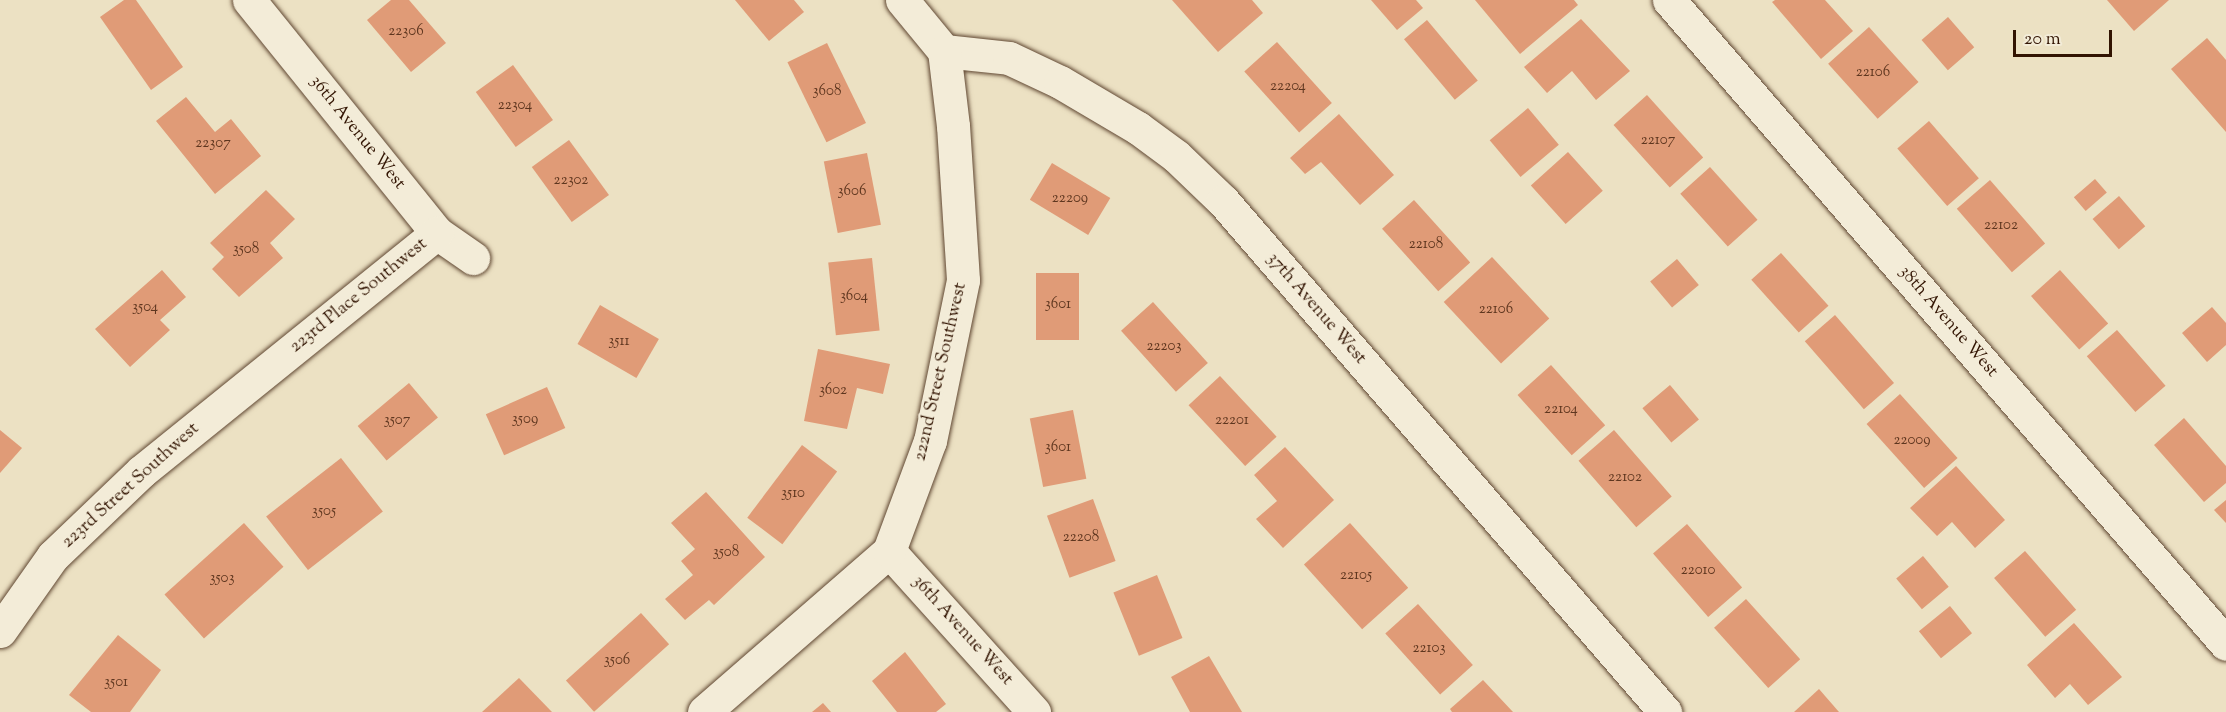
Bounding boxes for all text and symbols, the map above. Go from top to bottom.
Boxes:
scale bar [2016,18,2115,56]
house number: 22306 [388,23,424,41]
text: 20 m [2024,27,2061,53]
house number: 22106 [1856,64,1890,82]
street label: 36th Avenue West [304,72,410,194]
house number: 22204 [1270,78,1306,96]
house number: 3608 [813,83,841,101]
house number: 22304 [498,97,532,115]
house number: 22107 [1641,132,1675,150]
house number: 22307 [195,135,231,153]
house number: 22302 [554,172,588,190]
house number: 3606 [838,183,866,201]
house number: 22209 [1052,190,1088,208]
house number: 22102 [1984,217,2018,235]
street label: 223rd Place Southwest [286,234,432,358]
house number: 22108 [1409,236,1443,254]
house number: 3508 [233,241,259,259]
street label: 37th Avenue West [1262,249,1370,369]
street label: 38th Avenue West [1894,262,2002,382]
street label: 222nd Street Southwest [910,281,972,463]
house number: 3604 [840,288,868,306]
house number: 3601 [1045,296,1071,314]
house number: 3504 [132,299,158,317]
house number: 22106 [1479,301,1513,319]
house number: 3511 [608,333,630,351]
house number: 22203 [1146,338,1182,356]
house number: 3602 [819,382,847,400]
house number: 22104 [1544,401,1578,419]
house number: 3509 [512,411,538,429]
house number: 3507 [384,412,410,430]
house number: 22201 [1215,412,1249,430]
street label: 223rd Street Southwest [58,419,204,553]
house number: 22009 [1893,432,1931,450]
house number: 3601 [1045,439,1071,457]
house number: 22102 [1608,469,1642,487]
house number: 3510 [781,485,805,503]
house number: 3505 [312,503,336,521]
house number: 22208 [1063,529,1099,547]
house number: 3508 [713,544,739,562]
house number: 22010 [1681,562,1715,580]
house number: 22105 [1340,567,1372,585]
house number: 3503 [209,570,235,588]
street label: 36th Avenue West [907,572,1017,690]
house number: 22103 [1413,640,1445,658]
house number: 3506 [604,652,630,670]
house number: 3501 [104,674,128,692]

